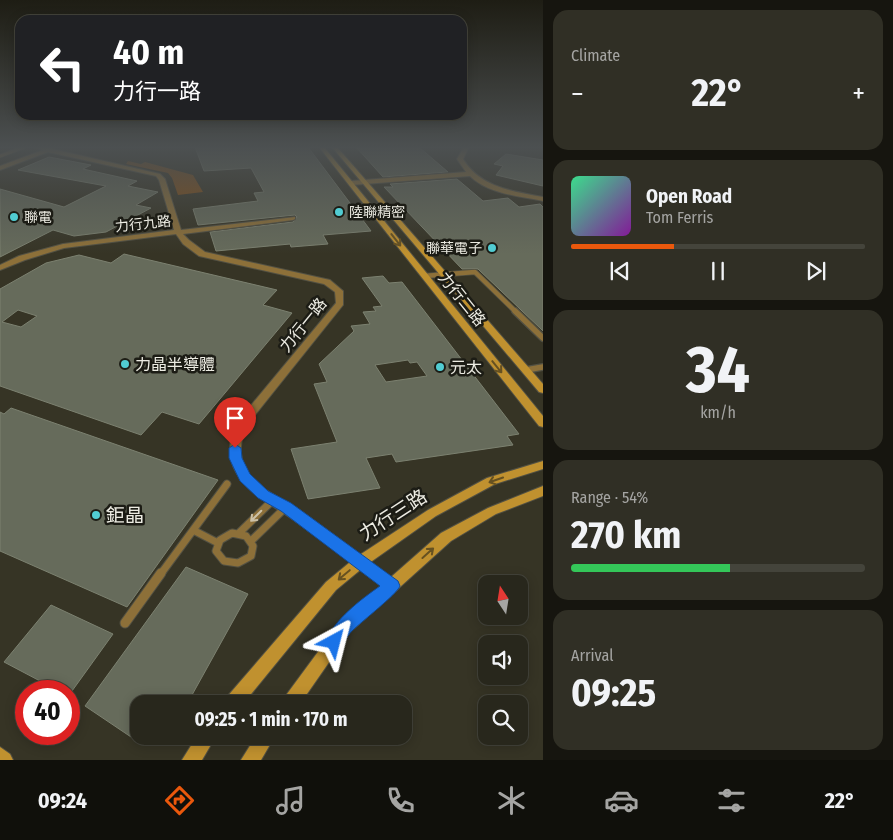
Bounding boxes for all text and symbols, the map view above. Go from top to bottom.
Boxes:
text: 40 m [113,31,184,73]
icon: left [30,35,95,100]
text: Climate [571,46,620,65]
text: 22° [691,70,744,116]
text: − [571,77,584,110]
text: + [852,77,865,110]
text: 力行一路 [113,78,201,105]
text: Open Road [646,185,732,208]
place label: 陸聯精密 [349,204,405,221]
marker: 陸聯精密 [333,206,345,218]
text: Tom Ferris [646,208,713,227]
place label: 聯電 [24,209,52,226]
marker: 聯電 [8,211,20,223]
street label: 力行九路 [114,213,172,235]
one-way arrow [390,233,401,246]
place label: 聯華電子 [426,240,482,257]
marker: 聯華電子 [486,242,498,254]
icon: previous [606,257,634,285]
icon: pause [704,257,732,285]
icon: next [802,257,830,285]
street label: 力行二路 [434,268,490,330]
street label: 力行一路 [275,294,331,356]
text: 34 [686,331,750,409]
place label: 力晶半導體 [135,355,215,374]
marker: 力晶半導體 [119,358,131,370]
place label: 元太 [450,358,482,377]
one-way arrow [492,360,503,373]
marker: 元太 [434,361,446,373]
pin [214,397,256,448]
text: km/h [700,403,736,422]
icon: arrive [221,404,249,432]
one-way arrow [489,475,505,485]
street label: 力行三路 [355,485,431,545]
text: Range · 54% [571,488,648,507]
place label: 鉅晶 [106,504,144,527]
marker: 鉅晶 [90,509,102,521]
one-way arrow [250,510,262,523]
text: 270 km [571,512,681,558]
one-way arrow [422,547,435,559]
one-way arrow [338,569,351,581]
north arrow [478,575,528,625]
map controls [478,575,528,745]
position arrow [307,615,359,667]
button: sound [478,635,528,685]
text: Arrival [571,646,613,665]
text: 09:25 [571,670,656,716]
speed limit sign: 40 [15,680,80,745]
button: search [478,695,528,745]
text: 09:25 · 1 min · 170 m [194,708,348,731]
icon: directions [162,783,197,818]
icon: music [273,783,308,818]
icon: phone [383,783,418,818]
icon: climate [494,783,529,818]
icon: car [604,783,639,818]
icon: filters [714,783,749,818]
text: 09:24 [38,787,87,814]
text: 22° [825,787,855,814]

